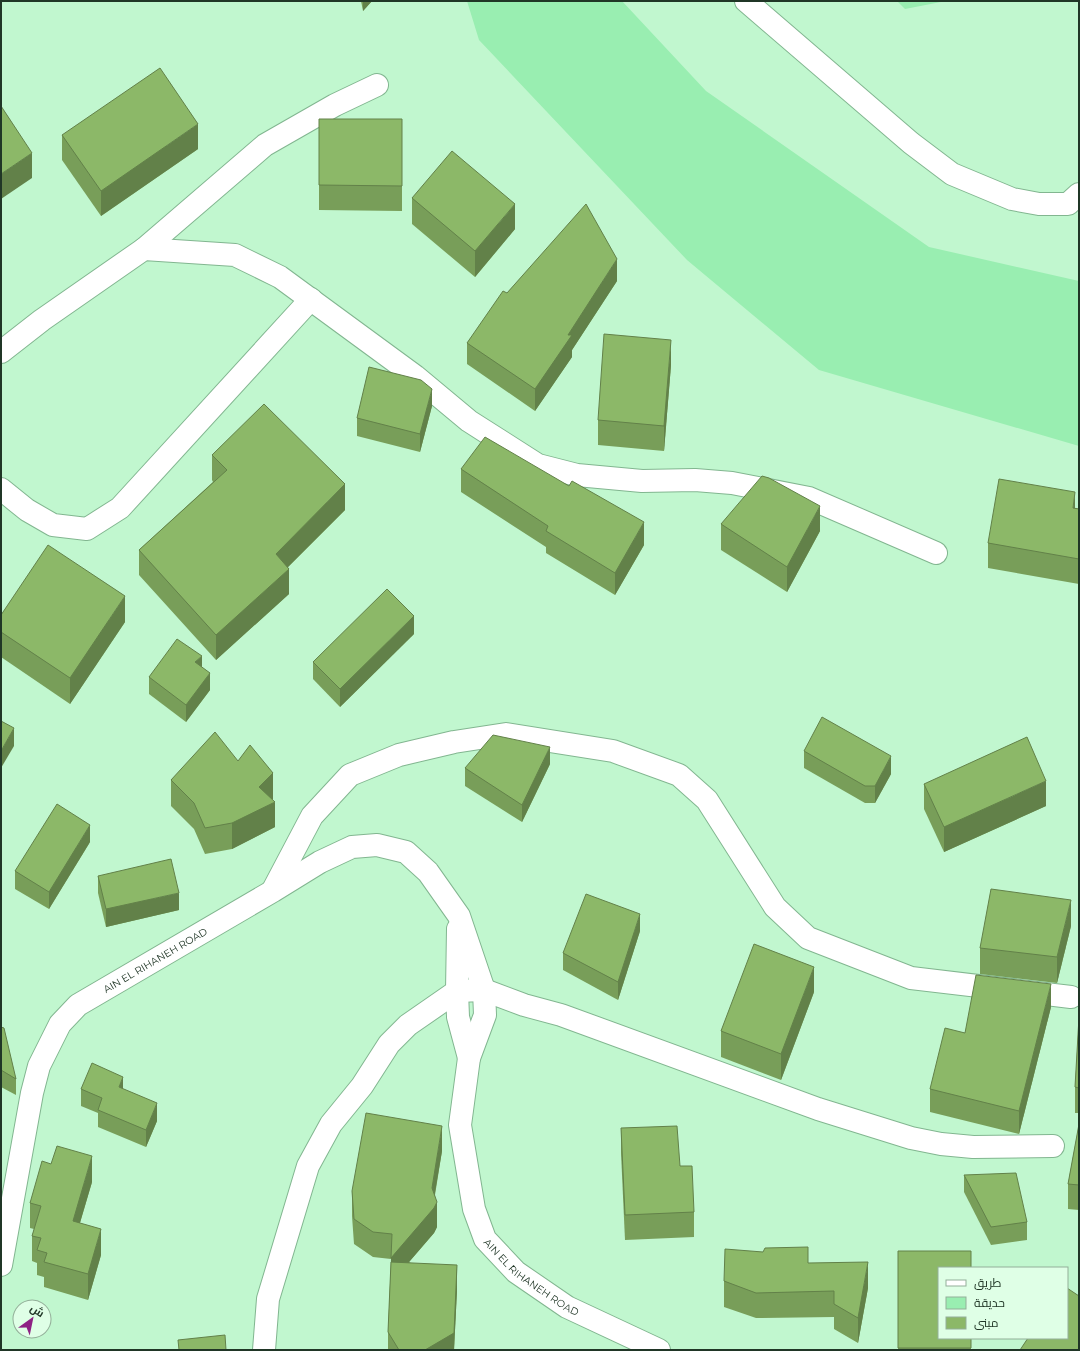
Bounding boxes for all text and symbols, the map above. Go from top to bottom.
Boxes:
street label: AIN EL RIHANEH ROAD [101,925,210,996]
street label: AIN EL RIHANEH ROAD [481,1236,581,1319]
legend [938,1267,1068,1339]
text: طريق [974,1275,1002,1290]
text: حديقة [974,1295,1005,1310]
north arrow [12,1299,52,1339]
text: ش [28,1301,47,1320]
text: مبنى [974,1315,999,1330]

